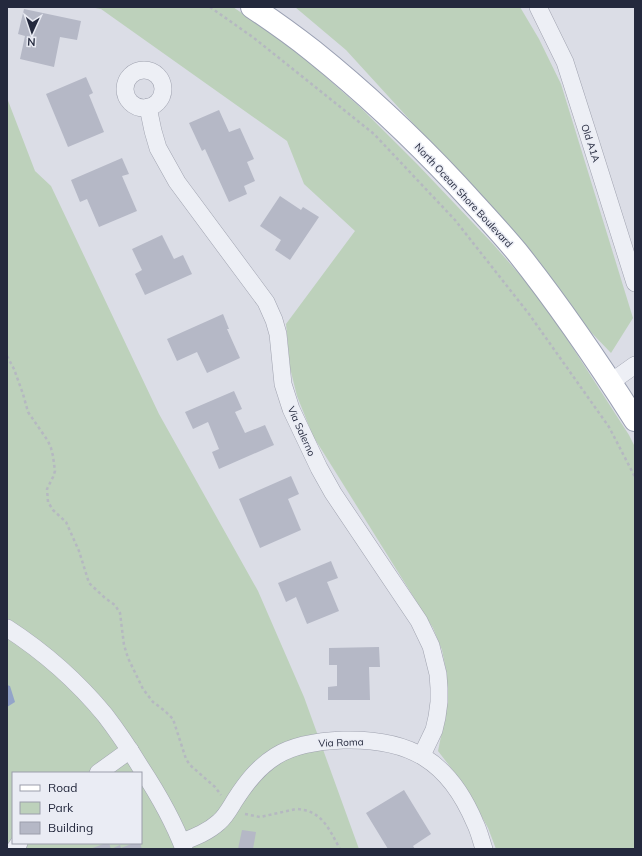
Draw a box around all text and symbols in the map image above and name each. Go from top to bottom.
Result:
north arrow [12,12,52,52]
text: N [27,35,36,49]
street label: Old A1A [578,122,603,165]
street label: North Ocean Shore Boulevard [412,141,515,250]
street label: Via Salerno [285,404,318,458]
street label: Via Roma [318,735,364,750]
legend [12,772,142,844]
text: Road [48,780,77,795]
text: Park [48,800,74,815]
text: Building [48,820,93,835]

